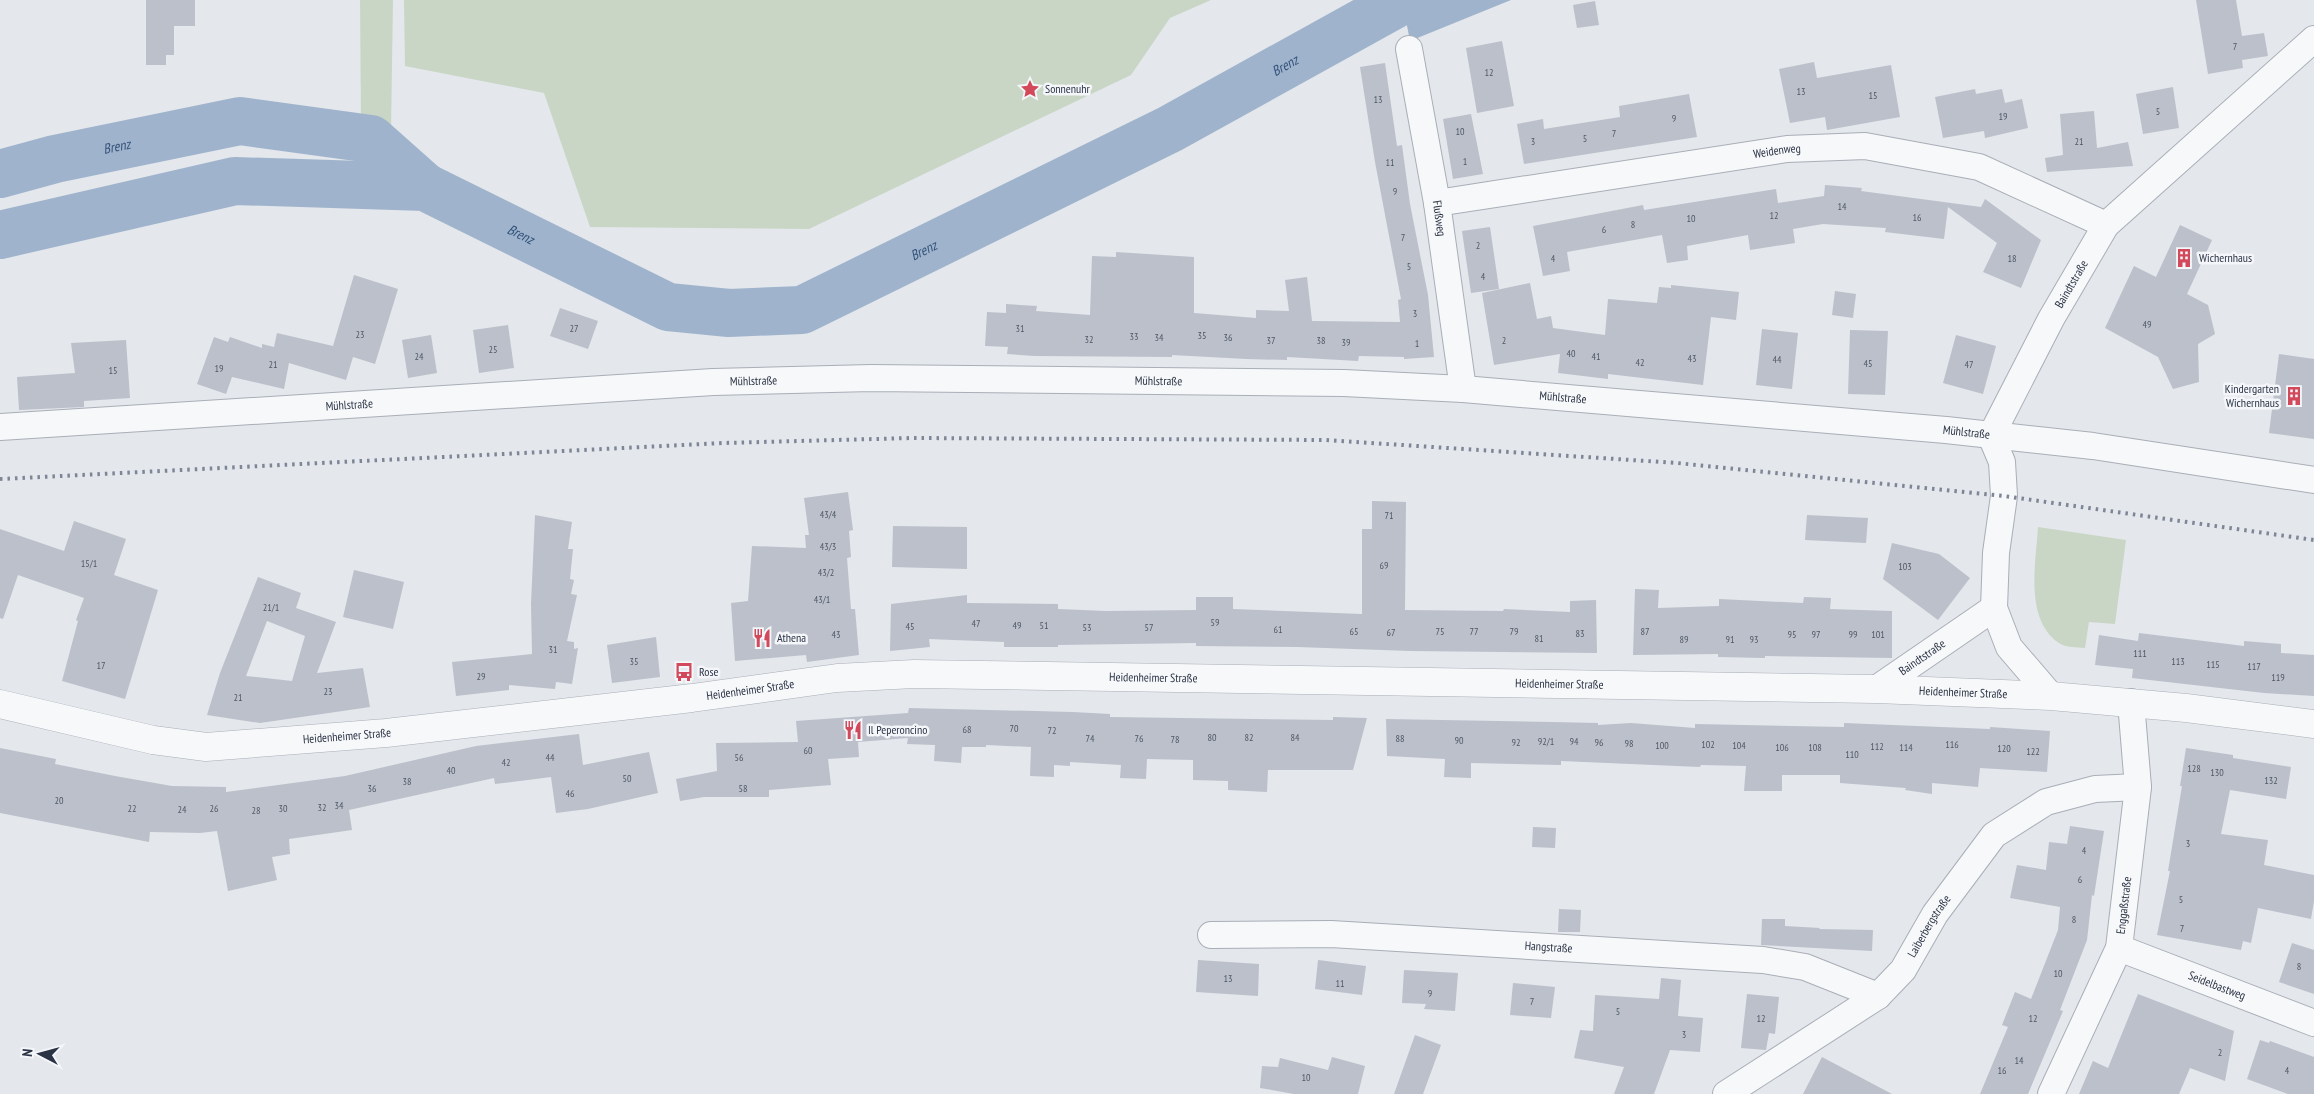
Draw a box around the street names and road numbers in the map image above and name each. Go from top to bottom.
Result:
street label: Weidenweg [1752,140,1801,161]
street label: Flußweg [1430,199,1450,237]
street label: Baindtstraße [2051,257,2091,311]
street label: Mühlstraße [730,372,777,389]
street label: Mühlstraße [1135,373,1182,388]
street label: Mühlstraße [1539,388,1587,406]
street label: Mühlstraße [325,395,373,413]
street label: Mühlstraße [1942,422,1991,442]
street label: Baindtstraße [1896,636,1948,678]
street label: Heidenheimer Straße [1109,669,1198,685]
street label: Heidenheimer Straße [1515,675,1604,692]
street label: Heidenheimer Straße [705,676,795,703]
street label: Heidenheimer Straße [1919,683,2008,701]
street label: Heidenheimer Straße [302,724,392,746]
street label: Enggaßstraße [2113,876,2134,935]
street label: Laiberbergstraße [1904,892,1954,960]
street label: Hangstraße [1524,938,1573,956]
street label: Seidelbastweg [2186,967,2248,1003]

